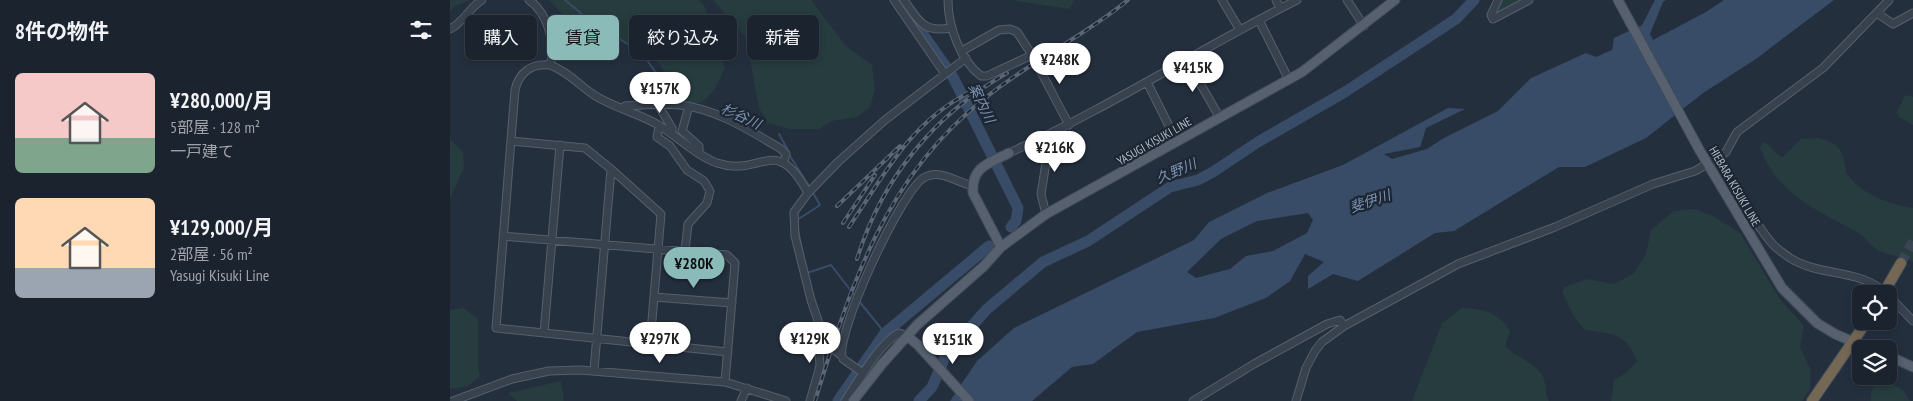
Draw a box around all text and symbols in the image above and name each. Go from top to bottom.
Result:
chip: 購入 [465,15,537,60]
chip: 賃貸 [547,15,619,60]
chip: 絞り込み [629,15,737,60]
chip: 新着 [747,15,819,60]
icon: filters [407,16,435,44]
text: 8件の物件 [15,18,109,45]
pin: ¥248K [1025,42,1095,85]
text: ¥248K [1041,49,1079,69]
pin: ¥415K [1158,51,1228,93]
text: ¥415K [1174,57,1212,77]
pin: ¥157K [625,72,695,114]
text: ¥157K [641,78,679,98]
water label: 案内川 [965,80,1000,128]
text: ¥280,000/月 [170,87,273,114]
icon: home [55,93,115,153]
water label: 杉谷川 [718,99,766,134]
street label: YASUGI KISUKI LINE [1114,114,1194,168]
text: 5部屋 · 128 m² [170,117,260,137]
pin: ¥216K [1020,130,1090,173]
text: ¥216K [1036,137,1074,157]
text: 一戸建て [170,141,234,161]
street label: HIEBARA KISUKI LINE [1706,143,1764,229]
water label: 久野川 [1153,154,1201,187]
water label: 斐伊川 [1347,185,1395,216]
text: ¥129,000/月 [170,214,273,241]
icon: home [55,218,115,278]
text: 2部屋 · 56 m² [170,244,253,264]
pin: ¥280K [659,246,729,289]
text: ¥280K [675,253,713,273]
text: Yasugi Kisuki Line [170,265,269,285]
map controls [1852,285,1897,385]
button: locate [1852,285,1897,330]
pin: ¥297K [625,322,695,364]
pin: ¥129K [775,322,845,364]
pin: ¥151K [918,322,988,365]
text: ¥297K [641,328,679,348]
text: ¥129K [791,328,829,348]
text: ¥151K [934,329,972,349]
button: layers [1852,340,1897,385]

